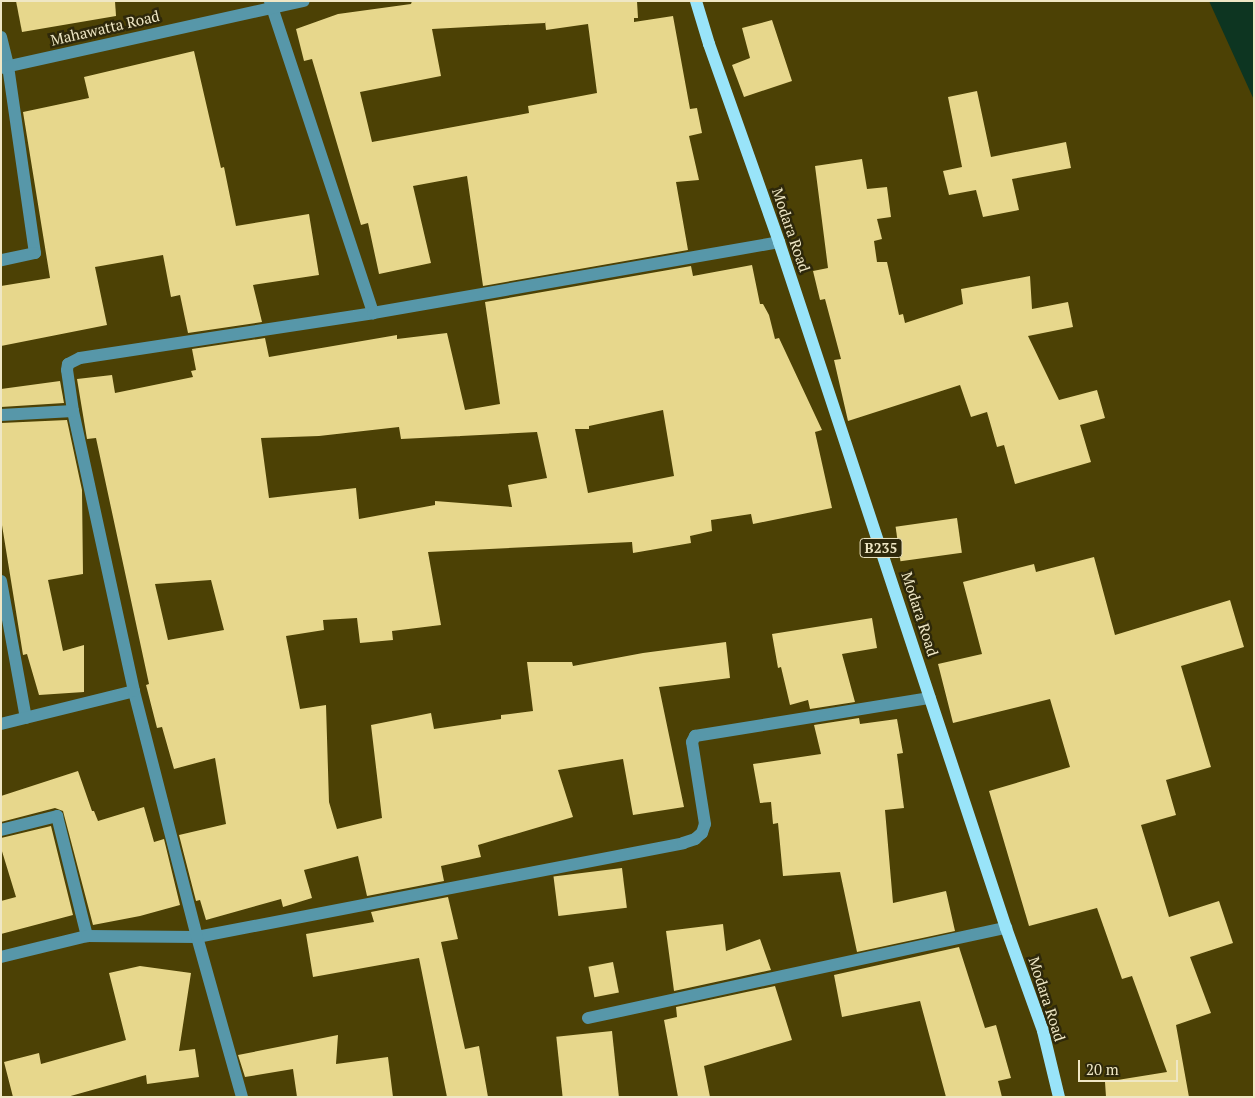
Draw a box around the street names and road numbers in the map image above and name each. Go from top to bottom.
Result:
street label: Mahawatta Road [49,7,161,49]
street label: Modara Road [768,186,814,274]
road number: B235 [858,536,904,560]
street label: Modara Road [898,570,942,658]
street label: Modara Road [1025,955,1069,1043]

